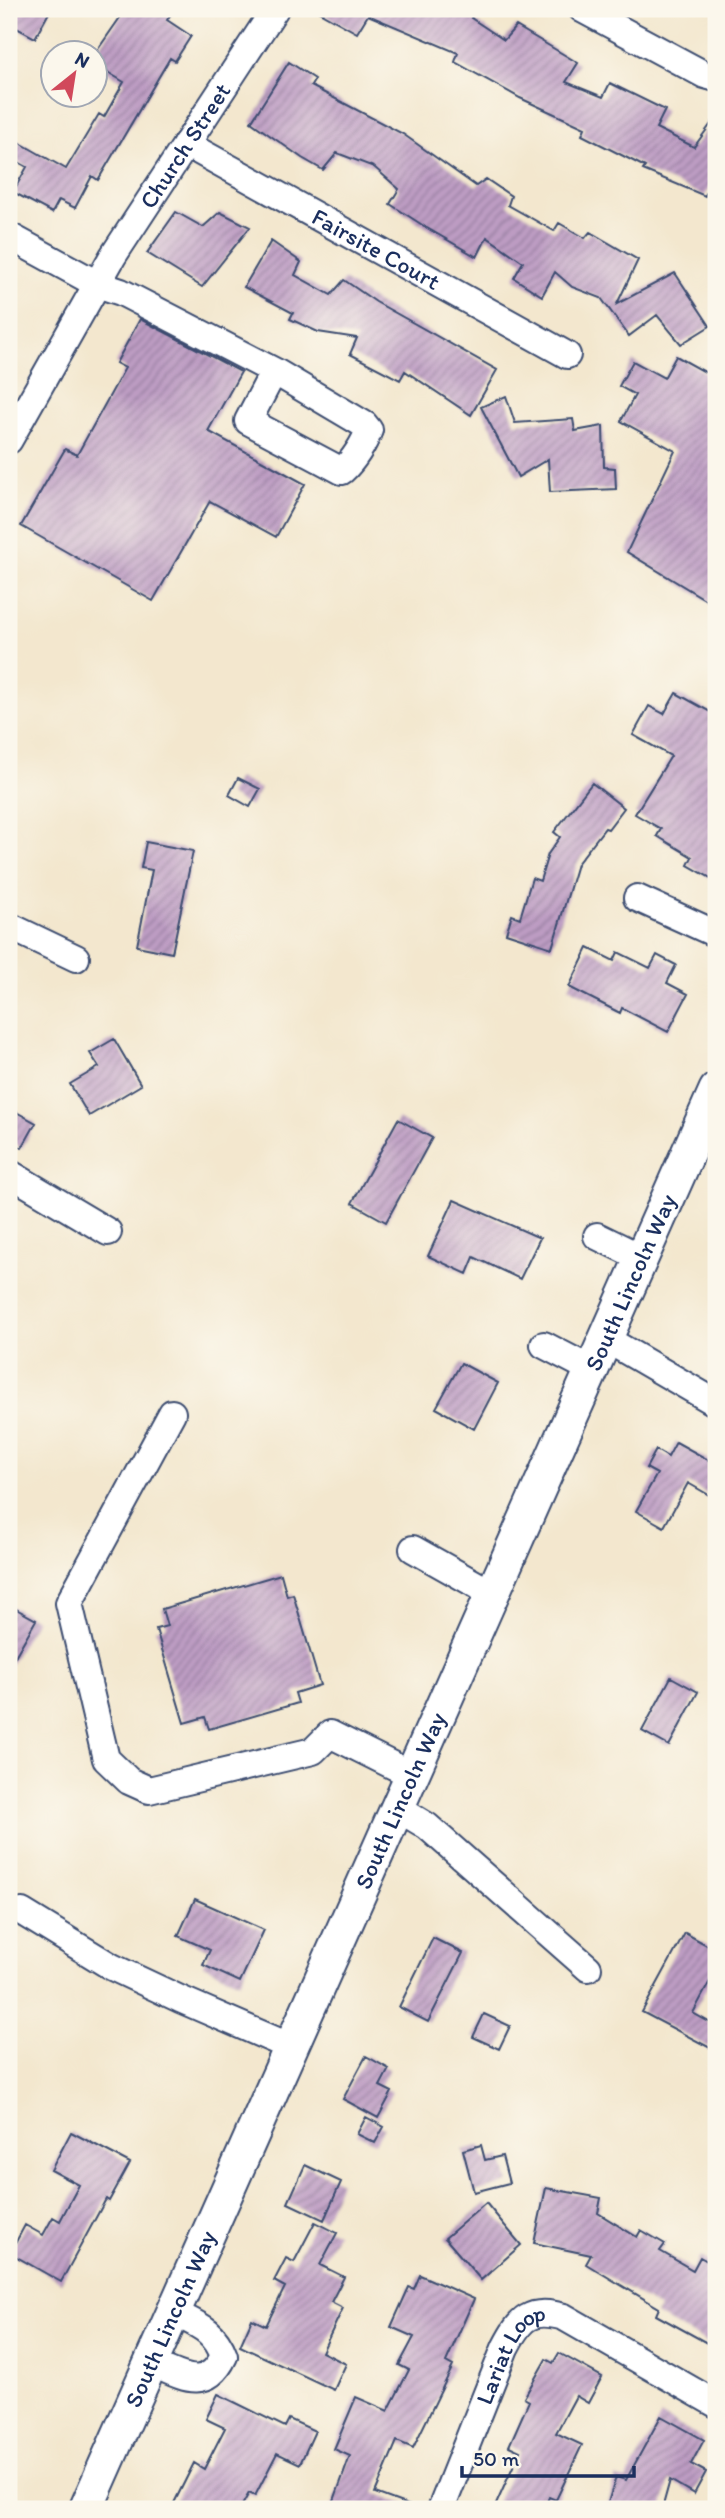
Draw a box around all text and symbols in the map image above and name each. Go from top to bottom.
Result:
north arrow [38,38,108,108]
text: N [71,47,94,73]
street label: Church Street [133,77,236,214]
street label: Fairsite Court [307,202,445,296]
street label: South Lincoln Way [578,1189,682,1375]
street label: South Lincoln Way [348,1708,452,1893]
street label: South Lincoln Way [118,2226,222,2412]
street label: Lariat Loop [469,2298,547,2408]
scale bar [462,2434,634,2478]
text: 50 m [473,2446,520,2471]

